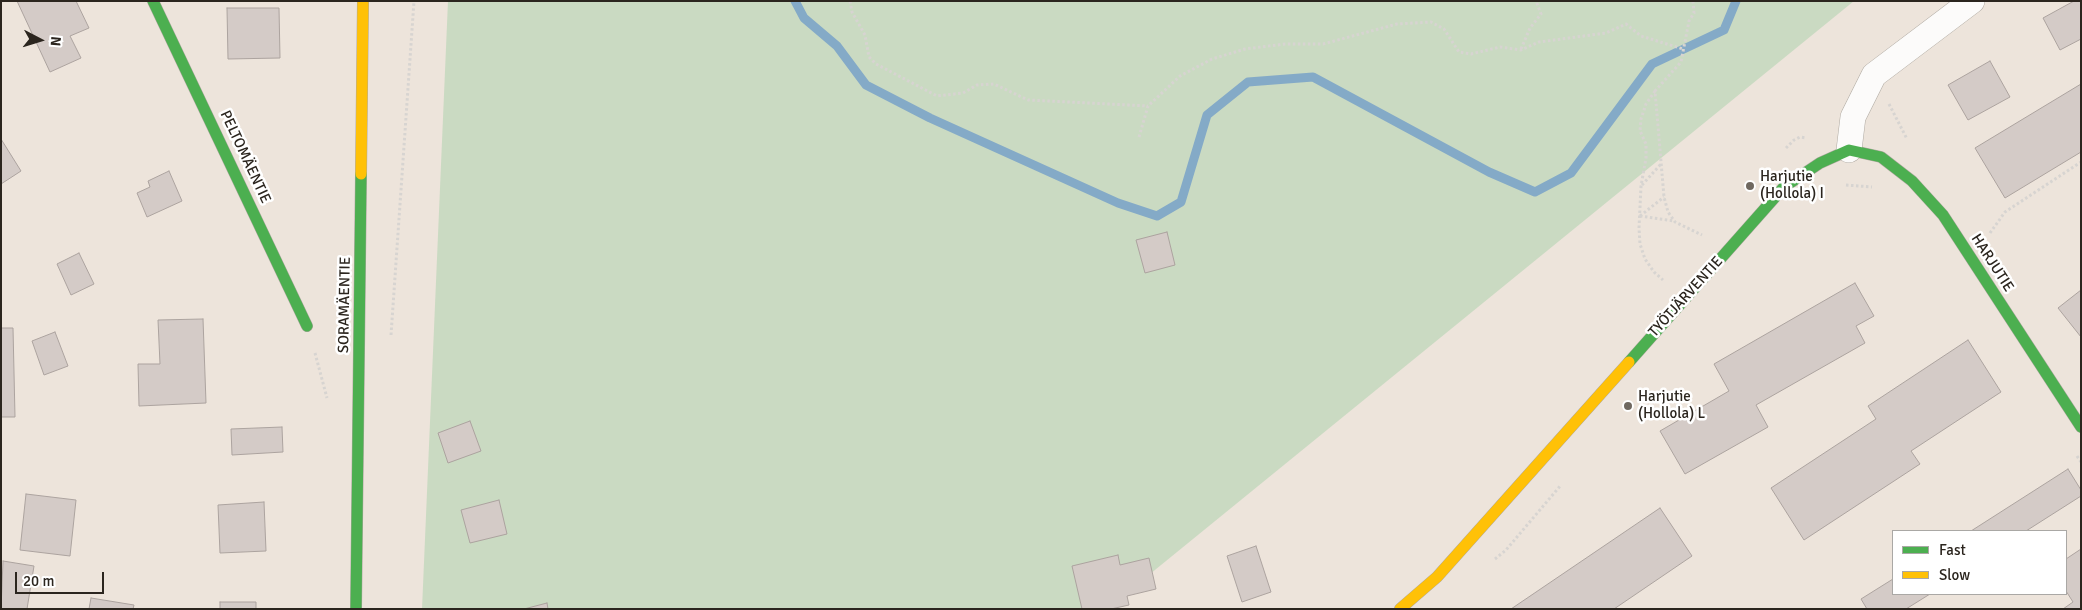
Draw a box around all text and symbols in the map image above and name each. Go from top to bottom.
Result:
north arrow [15,15,65,65]
text: N [47,36,64,47]
street label: PELTOMÄENTIE [216,108,274,206]
place label: Harjutie (Hollola) I [1760,168,1824,203]
marker: Harjutie (Hollola) I [1744,180,1756,192]
street label: HARJUTIE [1967,231,2017,295]
street label: TYÖTJÄRVENTIE [1645,253,1727,341]
street label: SORAMÄENTIE [335,257,355,353]
place label: Harjutie (Hollola) L [1638,388,1705,423]
marker: Harjutie (Hollola) L [1622,400,1634,412]
legend [1892,530,2067,595]
text: Fast [1939,541,1966,559]
scale bar [18,562,106,594]
text: Slow [1939,566,1970,584]
text: 20 m [23,572,54,590]

